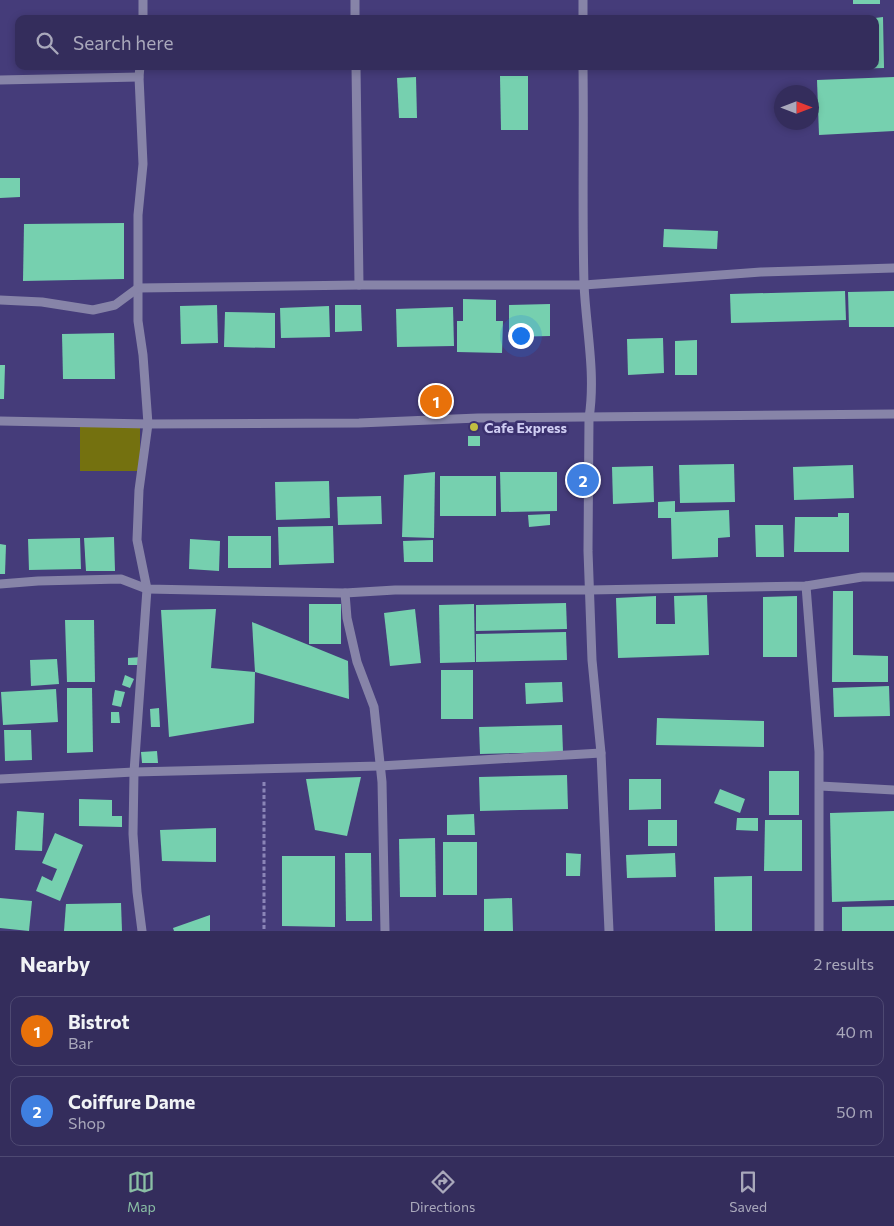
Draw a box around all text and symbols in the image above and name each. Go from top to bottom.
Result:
search box [15,15,879,70]
icon: search [33,29,61,57]
text: Search here [73,31,173,54]
north arrow [774,85,819,130]
your location [508,323,534,349]
pin: 1 [420,382,452,420]
place label: Cafe Express [484,419,567,436]
marker: Cafe Express [468,421,480,433]
pin: 2 [567,461,599,499]
text: Nearby [20,951,90,976]
text: 2 results [813,954,874,973]
text: Bistrot [68,1010,130,1033]
text: 1 [33,1022,41,1041]
text: 40 m [836,1022,873,1041]
text: Bar [68,1033,93,1052]
text: Coiffure Dame [68,1090,195,1113]
text: 2 [32,1102,42,1121]
text: 50 m [836,1102,873,1121]
text: Shop [68,1113,106,1132]
tab: Map [127,1168,156,1215]
tab: Directions [410,1168,475,1215]
tab: Saved [729,1168,767,1215]

